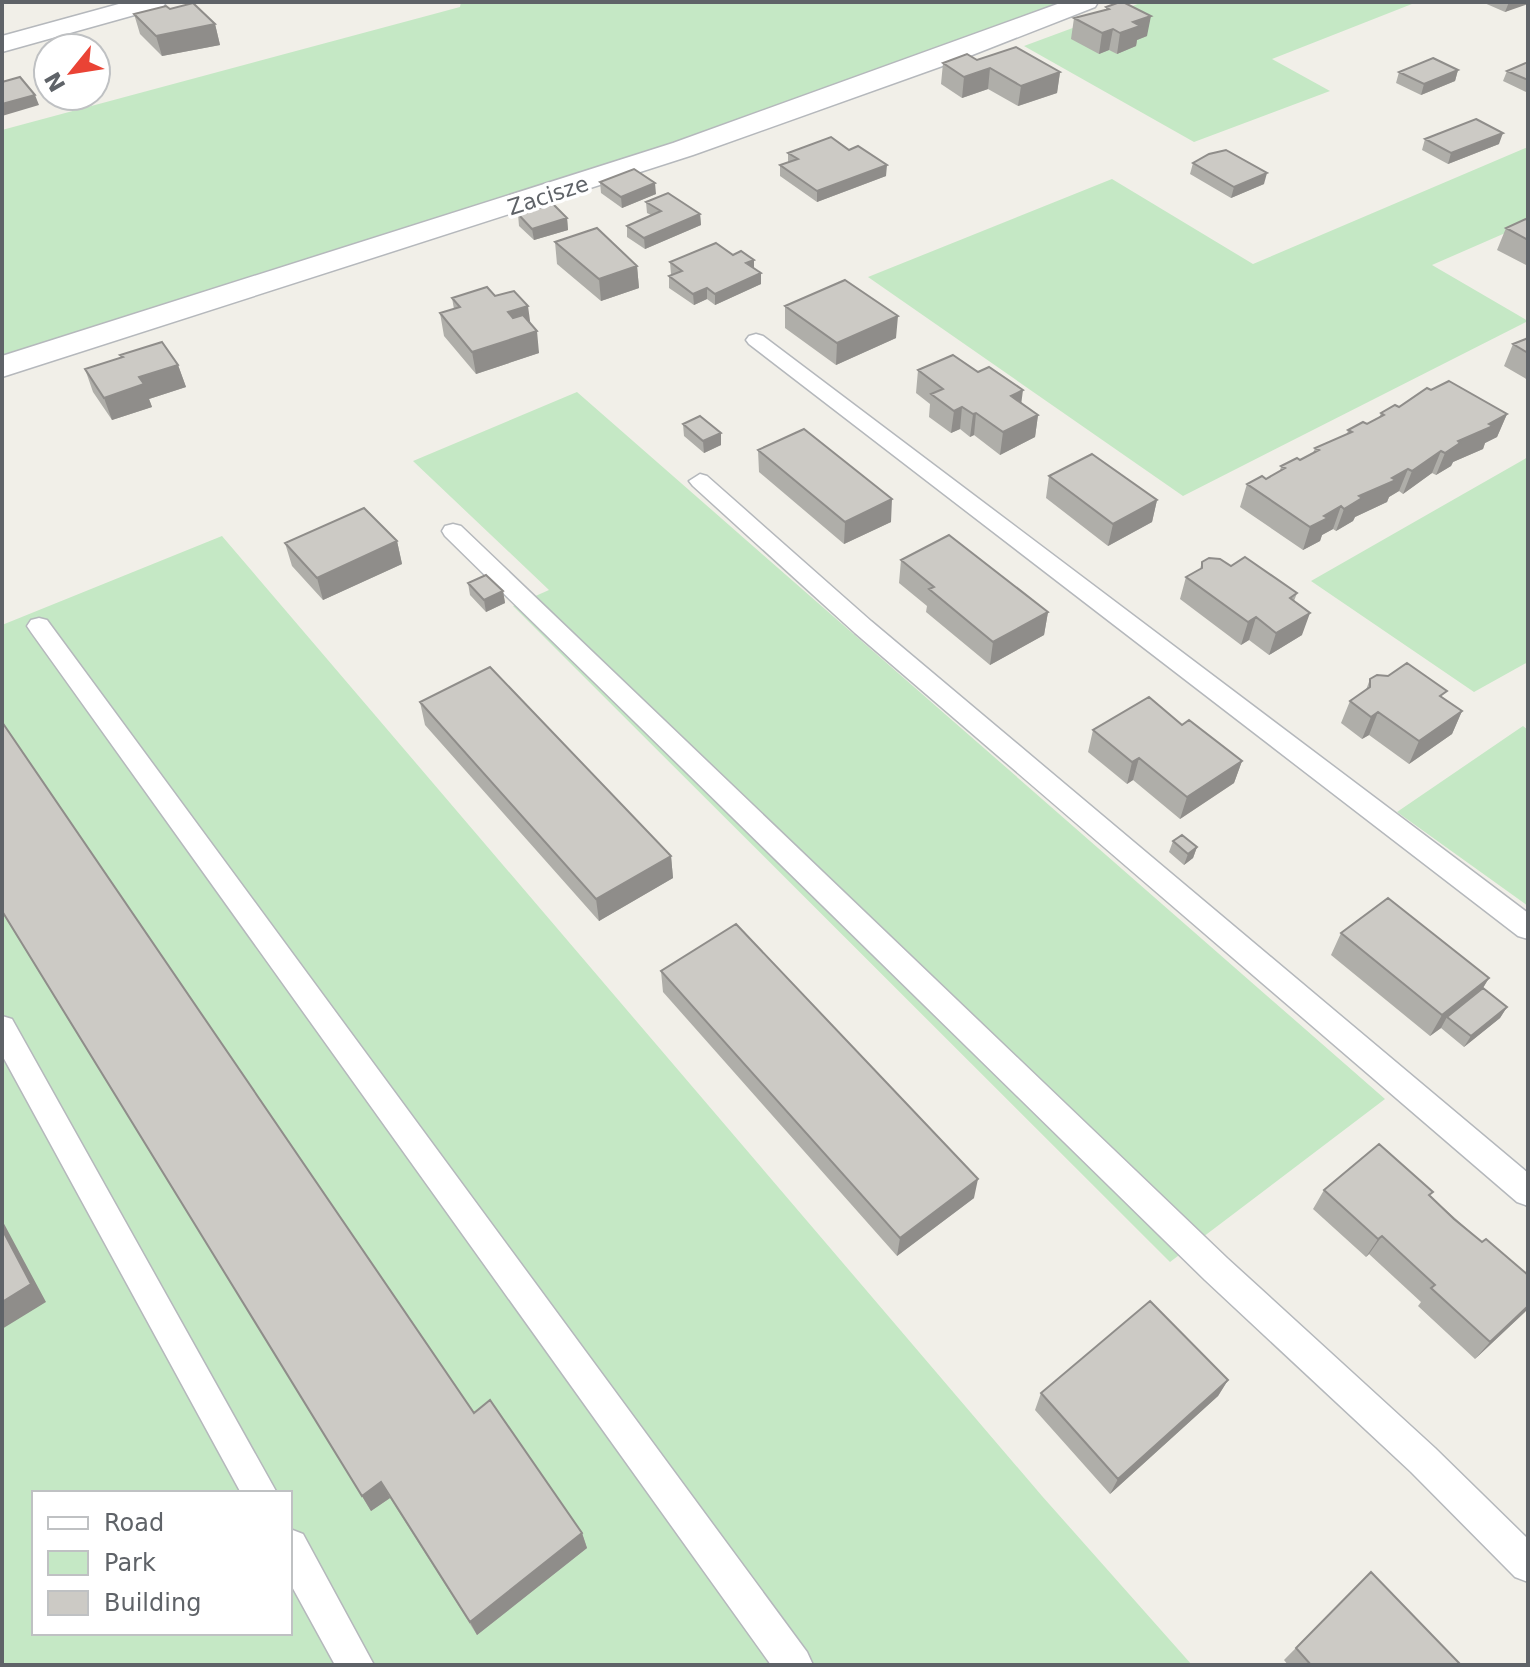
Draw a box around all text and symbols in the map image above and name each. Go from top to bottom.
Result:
north arrow [32,32,112,112]
text: N [40,68,71,96]
street label: Zacisze [505,171,592,220]
legend [32,1491,292,1635]
text: Road [104,1509,164,1537]
text: Park [104,1549,156,1577]
text: Building [104,1589,201,1617]

